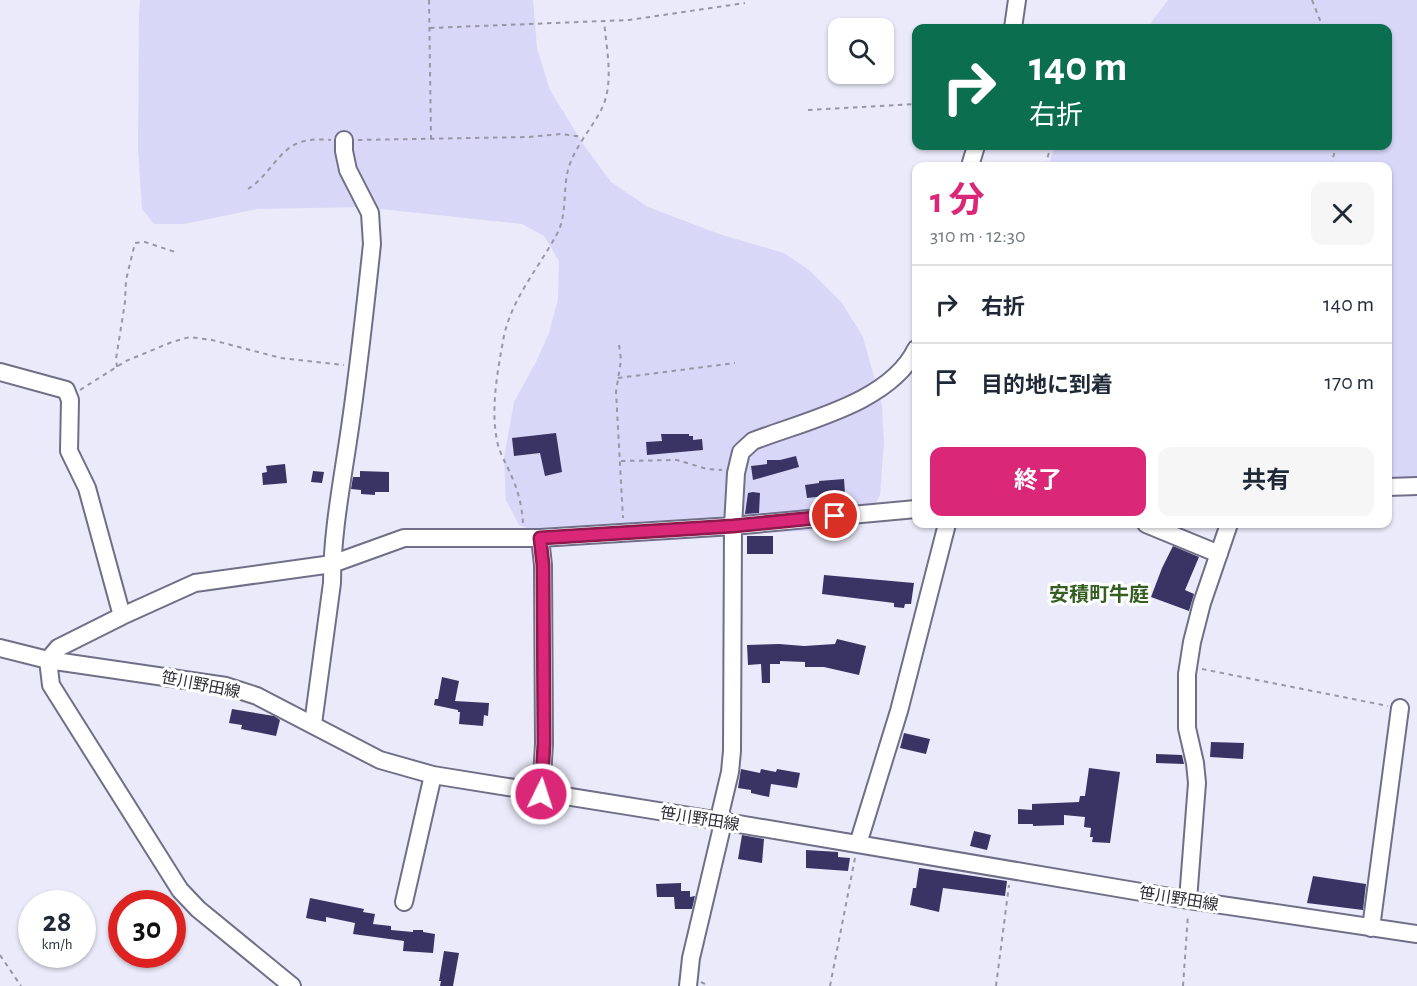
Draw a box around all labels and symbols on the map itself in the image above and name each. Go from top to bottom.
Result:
pin [809,490,860,541]
district label: 安積町牛庭 [1049,584,1149,605]
street label: 笹川野田線 [160,669,242,700]
position arrow [509,762,573,826]
street label: 笹川野田線 [659,804,741,833]
street label: 笹川野田線 [1138,884,1220,913]
speed limit sign: 30 [108,890,186,968]

